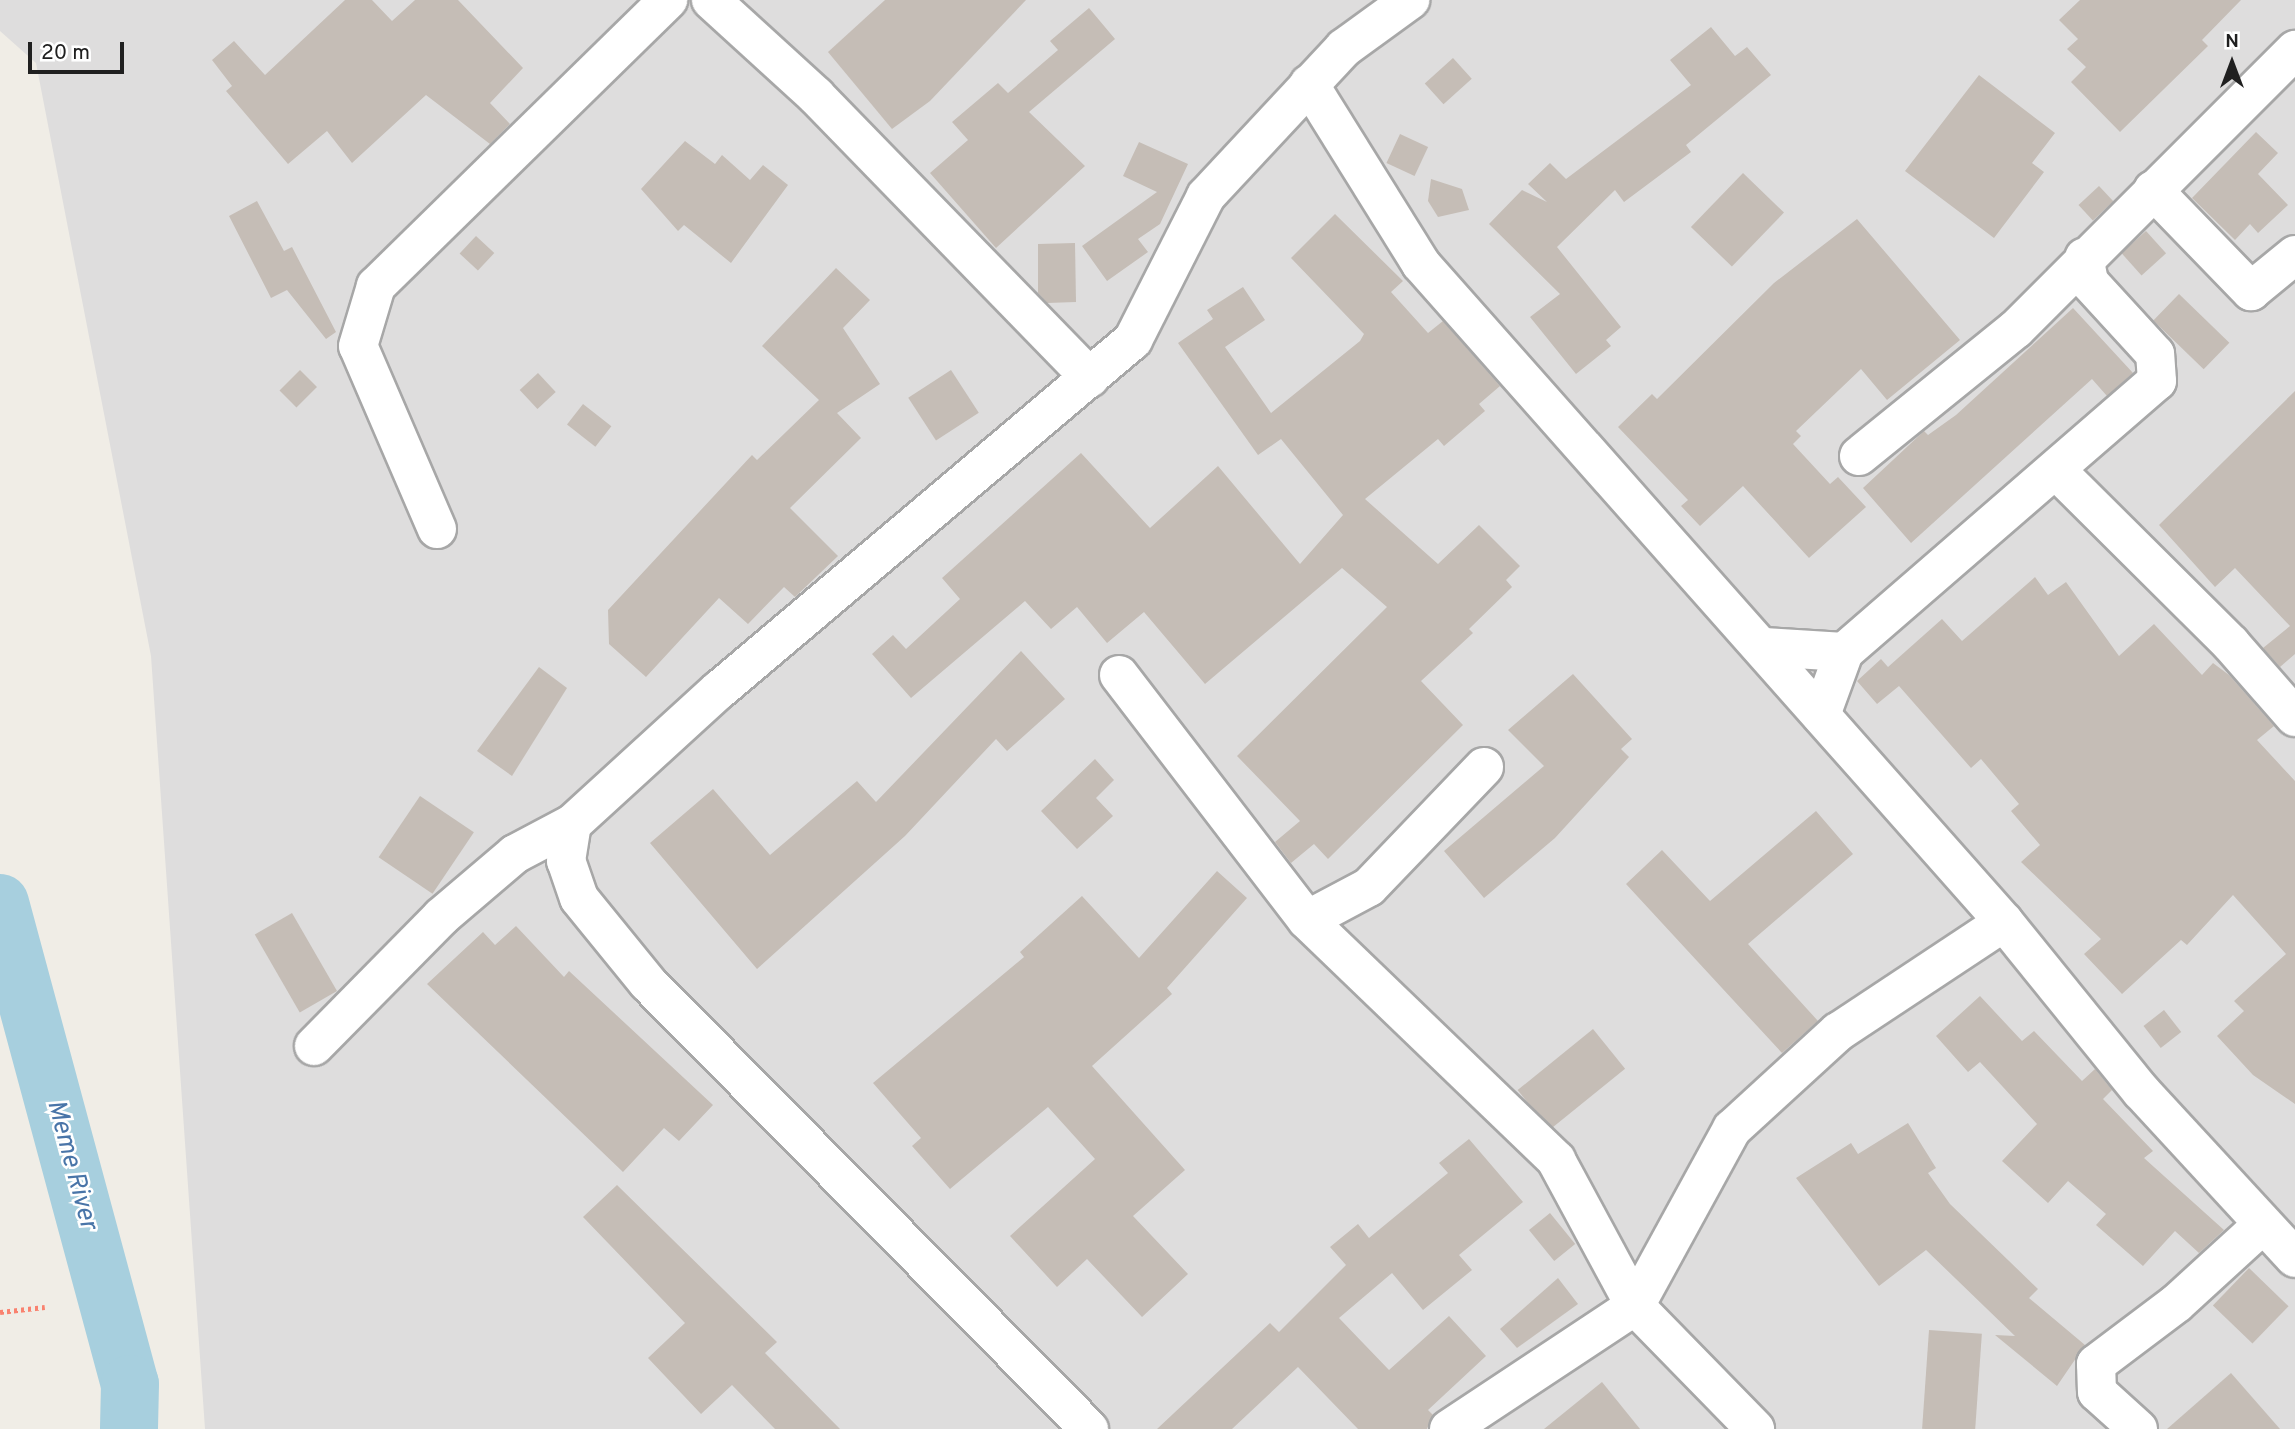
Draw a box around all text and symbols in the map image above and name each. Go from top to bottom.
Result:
scale bar [32,28,128,72]
north arrow [2197,28,2267,98]
text: N [2225,30,2239,54]
text: 20 m [41,40,90,67]
water label: Meme River [39,1097,103,1233]

